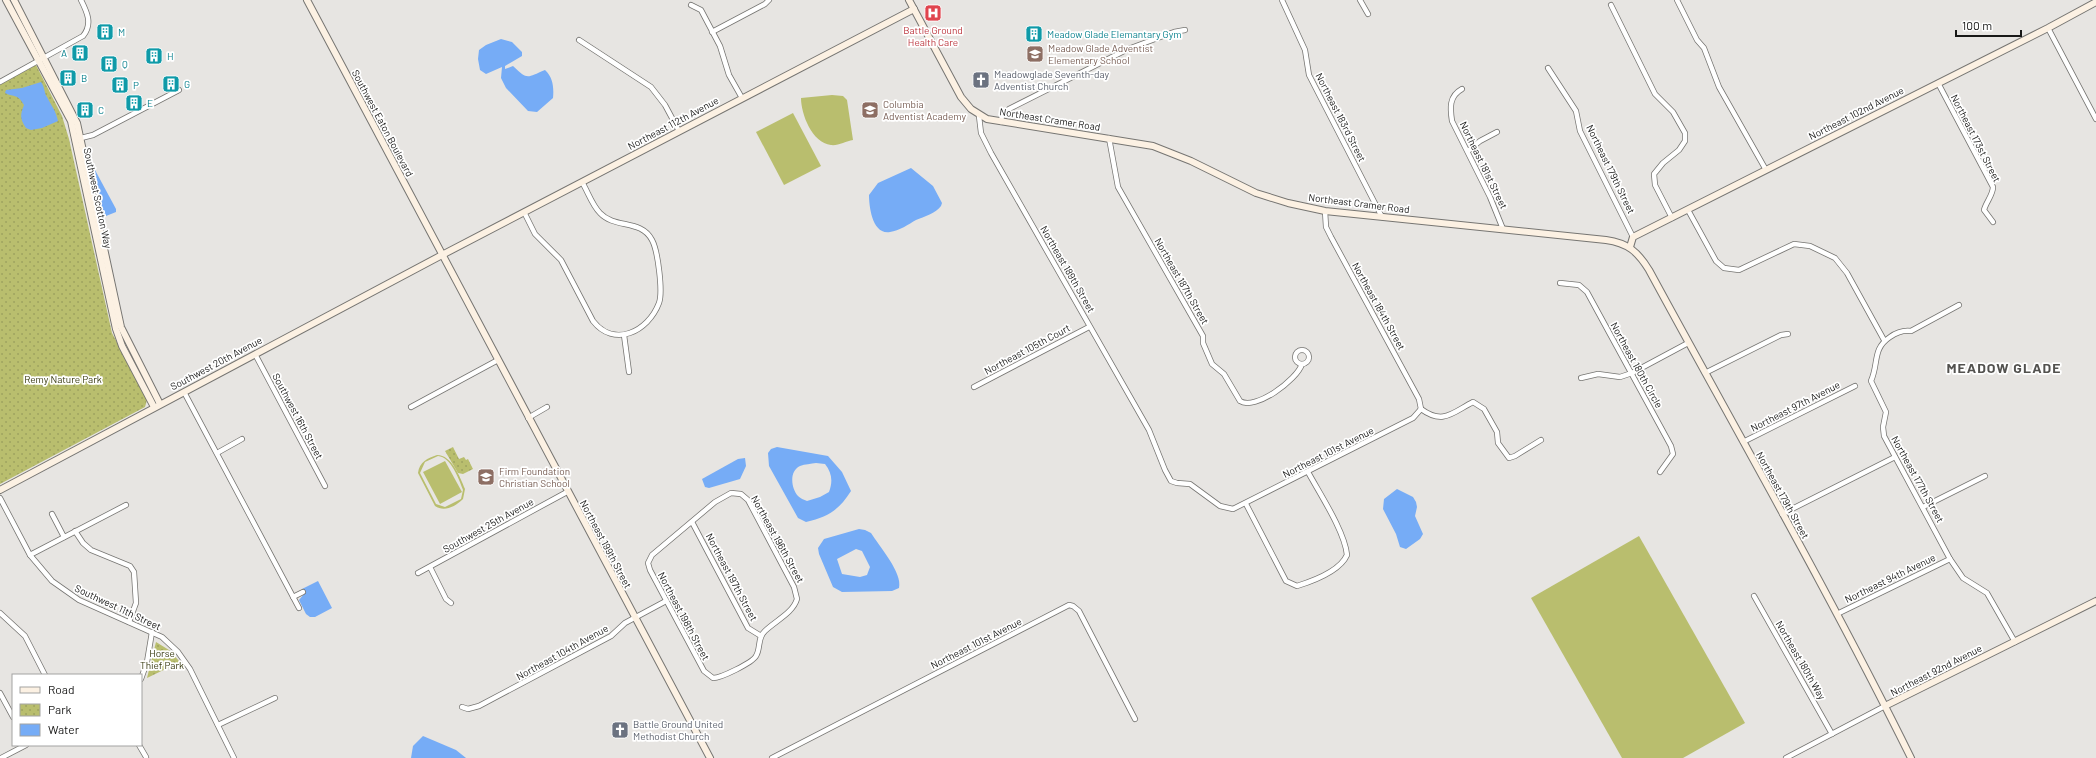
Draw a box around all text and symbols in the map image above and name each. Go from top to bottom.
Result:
hospital icon: Battle Ground Health Care [923,3,943,23]
scale bar [1956,12,2021,38]
text: 100 m [1962,18,1992,32]
building icon: M [95,22,115,42]
place label: Battle Ground Health Care [903,24,963,48]
building icon: Meadow Glade Elemantary Gym [1024,24,1044,44]
place label: M [118,26,125,38]
place label: Meadow Glade Elemantary Gym [1047,28,1182,40]
place label: Meadow Glade Adventist Elementary School [1048,42,1153,66]
building icon: A [70,43,90,63]
school or university icon: Meadow Glade Adventist Elementary School [1025,44,1045,64]
building icon: H [144,46,164,66]
place label: A [61,47,67,59]
place label: H [167,50,174,62]
building icon: Q [99,54,119,74]
place label: Q [122,58,128,70]
building icon: B [58,68,78,88]
street label: Southwest Eaton Boulevard [350,68,416,178]
place label: Meadowglade Seventh-day Adventist Church [994,68,1110,92]
church icon: Meadowglade Seventh-day Adventist Church [971,70,991,90]
street label: Northeast 183rd Street [1313,71,1369,164]
place label: B [81,72,87,84]
building icon: G [161,74,181,94]
building icon: P [110,75,130,95]
place label: G [184,78,190,90]
place label: P [133,79,139,91]
street label: Northeast 102nd Avenue [1807,84,1905,142]
street label: Northeast 173st Street [1949,92,2004,184]
building icon: E [124,93,144,113]
street label: Northeast 112th Avenue [626,94,720,152]
place label: E [147,97,153,109]
place label: Columbia Adventist Academy [883,98,967,122]
building icon: C [75,100,95,120]
school or university icon: Columbia Adventist Academy [860,100,880,120]
place label: C [98,104,104,116]
street label: Northeast Cramer Road [999,105,1101,133]
street label: Northeast 181st Street [1458,119,1510,211]
street label: Northeast 179th Street [1584,123,1638,216]
street label: Southwest Scotton Way [81,147,115,250]
street label: Northeast Cramer Road [1308,191,1410,215]
street label: Northeast 189th Street [1038,224,1098,315]
street label: Northeast 187th Street [1152,236,1212,327]
street label: Northeast 184th Street [1350,260,1408,352]
street label: Northeast 180th Circle [1608,320,1666,410]
street label: Northeast 105th Court [982,321,1072,377]
street label: Southwest 20th Avenue [168,334,264,392]
district label: MEADOW GLADE [1947,359,2061,376]
street label: Southwest 16th Street [270,371,326,461]
park label: Remy Nature Park [24,373,102,385]
street label: Northeast 97th Avenue [1748,378,1842,434]
street label: Northeast 101st Avenue [1281,424,1375,480]
street label: Northeast 177th Street [1889,434,1947,525]
street label: Northeast 179th Street [1754,449,1812,541]
place label: Firm Foundation Christian School [499,465,570,489]
school or university icon: Firm Foundation Christian School [476,467,496,487]
street label: Northeast 196th Street [749,493,807,585]
street label: Southwest 25th Avenue [441,495,535,555]
street label: Northeast 199th Street [578,498,634,590]
street label: Northeast 197th Street [704,531,760,623]
street label: Northeast 94th Avenue [1843,551,1937,605]
street label: Northeast 198th Street [656,570,712,662]
street label: Southwest 11th Street [73,582,163,632]
street label: Northeast 101st Avenue [929,615,1023,671]
street label: Northeast 180th Way [1774,618,1829,702]
street label: Northeast 104th Avenue [514,622,610,682]
street label: Northeast 92nd Avenue [1888,642,1984,698]
park label: Horse Thief Park [140,647,184,671]
legend [12,674,142,746]
text: Road [48,682,75,696]
text: Park [48,702,72,716]
place label: Battle Ground United Methodist Church [633,718,723,742]
church icon: Battle Ground United Methodist Church [610,720,630,740]
text: Water [48,722,80,736]

